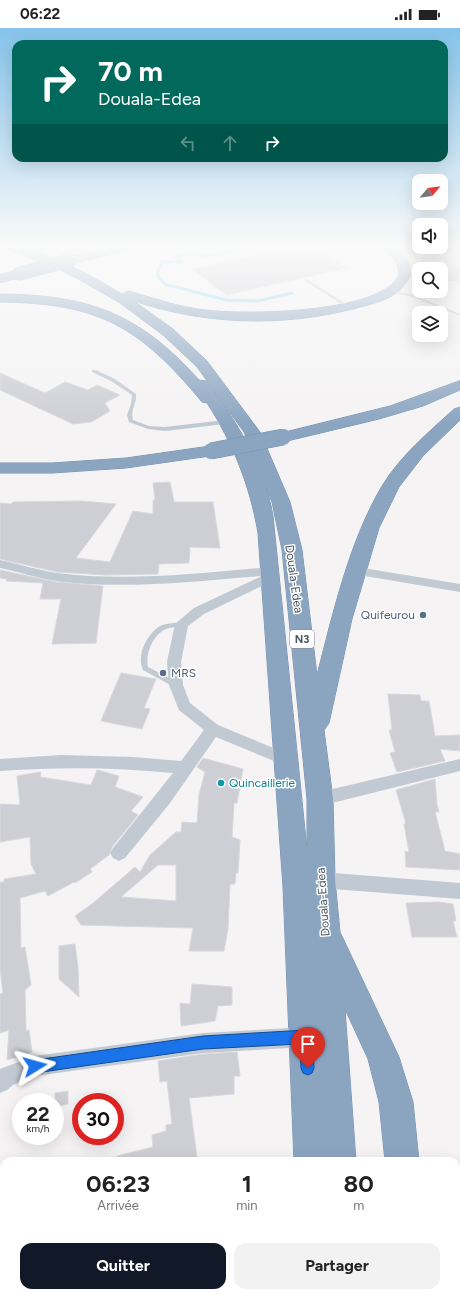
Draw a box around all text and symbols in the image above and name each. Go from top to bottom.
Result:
text: 06:22 [20,5,60,23]
text: 70 m [98,54,163,88]
icon: right [32,56,84,108]
text: Douala-Edea [98,88,201,110]
icon: left [177,132,199,154]
icon: ahead [219,132,241,154]
icon: right [261,132,283,154]
north arrow [412,174,448,210]
map controls [412,174,448,342]
button: sound [412,218,448,254]
button: search [412,262,448,298]
button: layers [412,306,448,342]
street label: Douala-Edea [282,544,306,614]
place label: Quifeurou [361,608,415,622]
marker: Quifeurou [418,610,428,620]
road number: N3 [290,630,314,648]
place label: MRS [171,666,196,680]
marker: MRS [158,668,168,678]
place label: Quincaillerie [229,776,296,790]
marker: Quincaillerie [216,778,226,788]
street label: Douala-Edea [314,867,332,937]
pin [291,1027,325,1068]
icon: arrive [297,1033,319,1055]
position arrow [14,1045,56,1087]
speed limit sign: 30 [72,1093,124,1145]
text: 22 [26,1102,50,1126]
text: km/h [27,1122,49,1135]
text: 06:23 [86,1169,150,1198]
text: 1 [242,1169,252,1198]
text: 80 [344,1169,374,1198]
text: Arrivée [97,1198,139,1213]
text: min [236,1198,258,1213]
text: m [353,1198,364,1213]
button: Quitter [20,1243,226,1289]
button: Partager [234,1243,440,1289]

